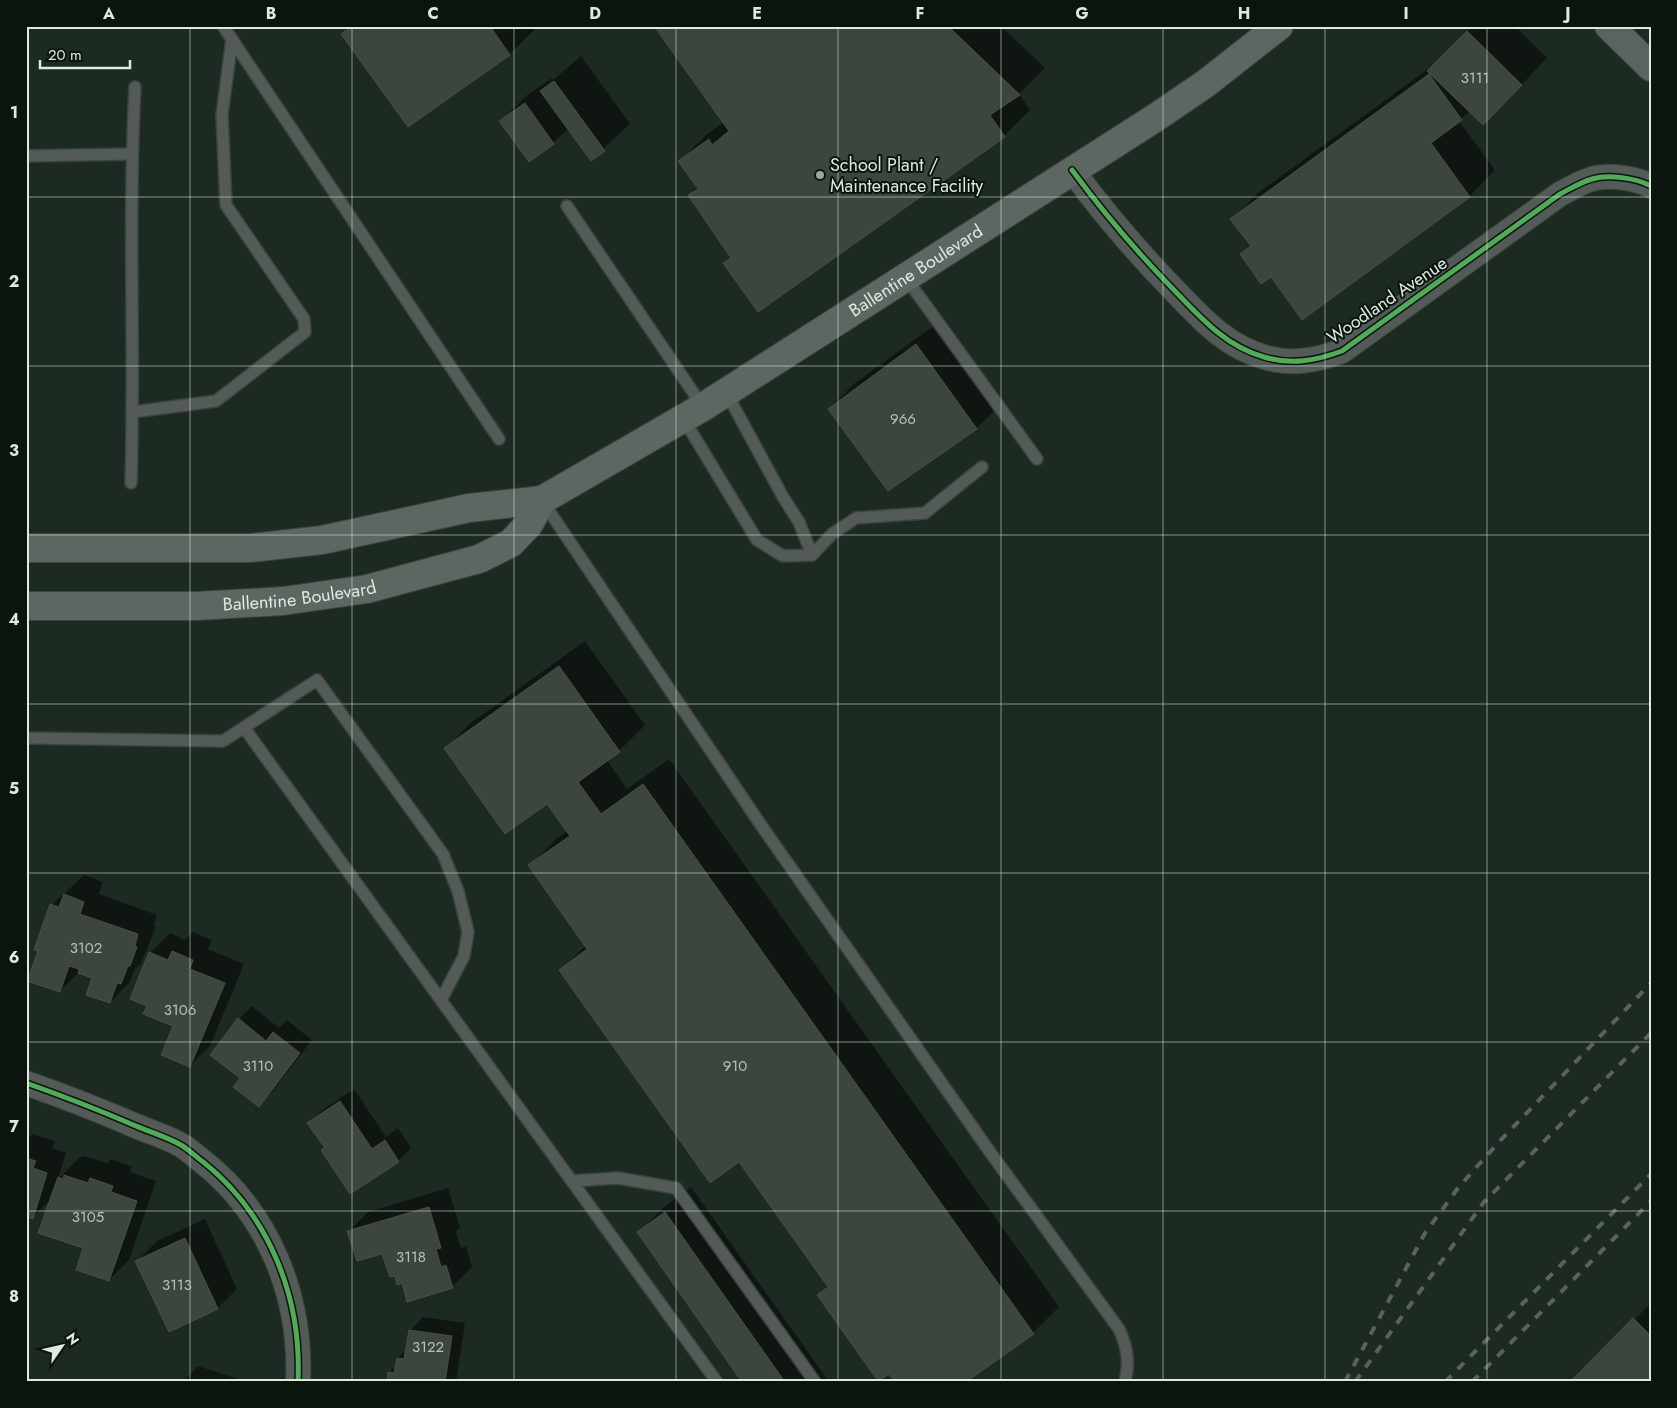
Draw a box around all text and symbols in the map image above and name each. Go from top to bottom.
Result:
text: A [102,2,115,25]
text: B [266,2,276,25]
text: C [427,2,439,25]
text: D [589,2,601,25]
text: E [752,2,762,25]
text: F [916,2,924,25]
text: G [1075,2,1089,25]
text: H [1238,2,1250,25]
text: I [1403,2,1409,25]
text: J [1562,2,1571,25]
scale bar [40,38,130,70]
text: 20 m [48,44,82,66]
house number: 3111 [1461,67,1489,89]
text: 1 [10,101,18,124]
place label: School Plant / Maintenance Facility [830,152,983,199]
marker: School Plant / Maintenance Facility [814,169,826,181]
street label: Ballentine Boulevard [844,218,988,323]
street label: Woodland Avenue [1322,250,1452,350]
text: 2 [9,270,19,293]
house number: 966 [890,408,916,430]
text: 3 [9,439,19,462]
street label: Ballentine Boulevard [222,574,379,617]
text: 4 [8,608,20,631]
text: 5 [9,777,19,800]
house number: 3102 [70,937,102,959]
text: 6 [9,946,19,969]
house number: 3106 [164,999,196,1021]
house number: 3110 [243,1055,273,1077]
house number: 910 [723,1055,747,1077]
text: 7 [9,1115,19,1138]
house number: 3105 [72,1206,104,1228]
house number: 3118 [396,1246,426,1268]
house number: 3113 [162,1274,192,1296]
text: 8 [9,1285,19,1308]
north arrow [38,1320,88,1370]
text: N [61,1329,84,1349]
house number: 3122 [412,1336,444,1358]

